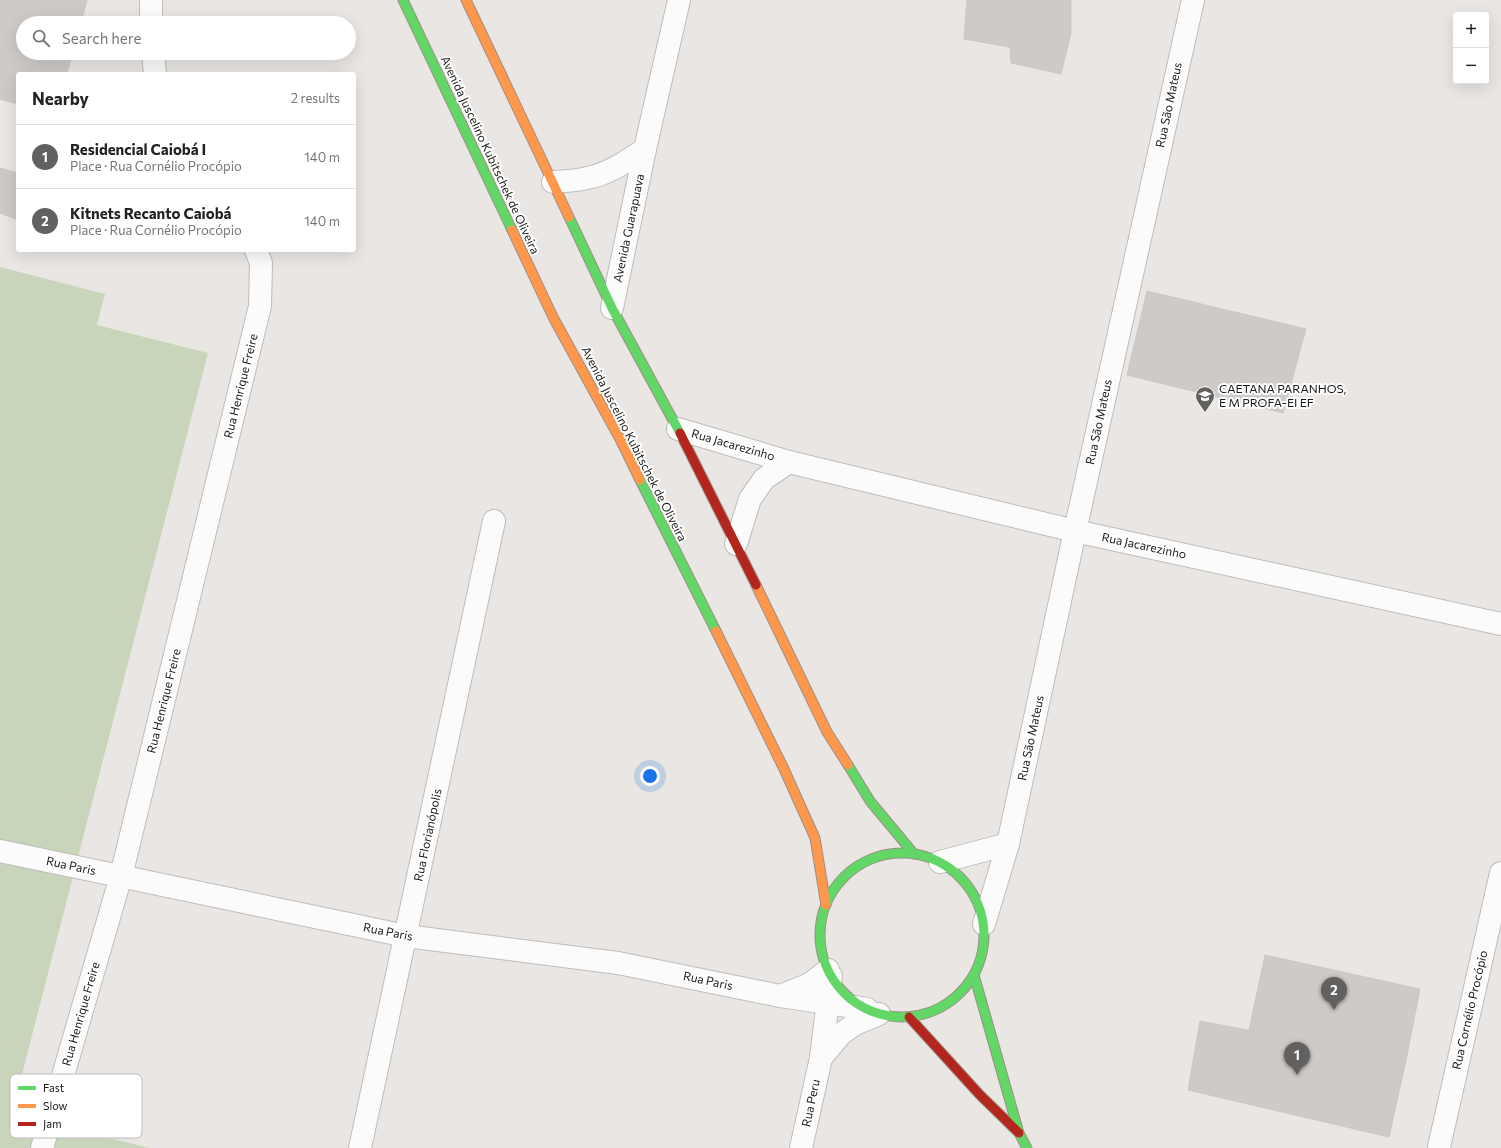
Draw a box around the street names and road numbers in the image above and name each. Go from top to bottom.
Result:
street label: Avenida Juscelino Kubitschek de Oliveira [438,53,543,256]
street label: Rua São Mateus [1152,61,1184,149]
street label: Avenida Guarapuava [610,172,646,283]
street label: Rua Henrique Freire [220,332,260,440]
street label: Avenida Juscelino Kubitschek de Oliveira [579,344,690,544]
street label: Rua São Mateus [1082,378,1114,466]
street label: Rua Jacarezinho [690,425,777,464]
street label: Rua Jacarezinho [1100,529,1188,562]
street label: Rua Henrique Freire [143,647,183,755]
street label: Rua São Mateus [1014,694,1046,782]
street label: Rua Florianópolis [410,787,444,882]
street label: Rua Paris [45,853,97,877]
street label: Rua Paris [362,919,414,943]
street label: Rua Cornélio Procópio [1448,949,1490,1071]
street label: Rua Henrique Freire [59,960,102,1067]
street label: Rua Paris [682,968,734,992]
street label: Rua Peru [798,1078,822,1128]

